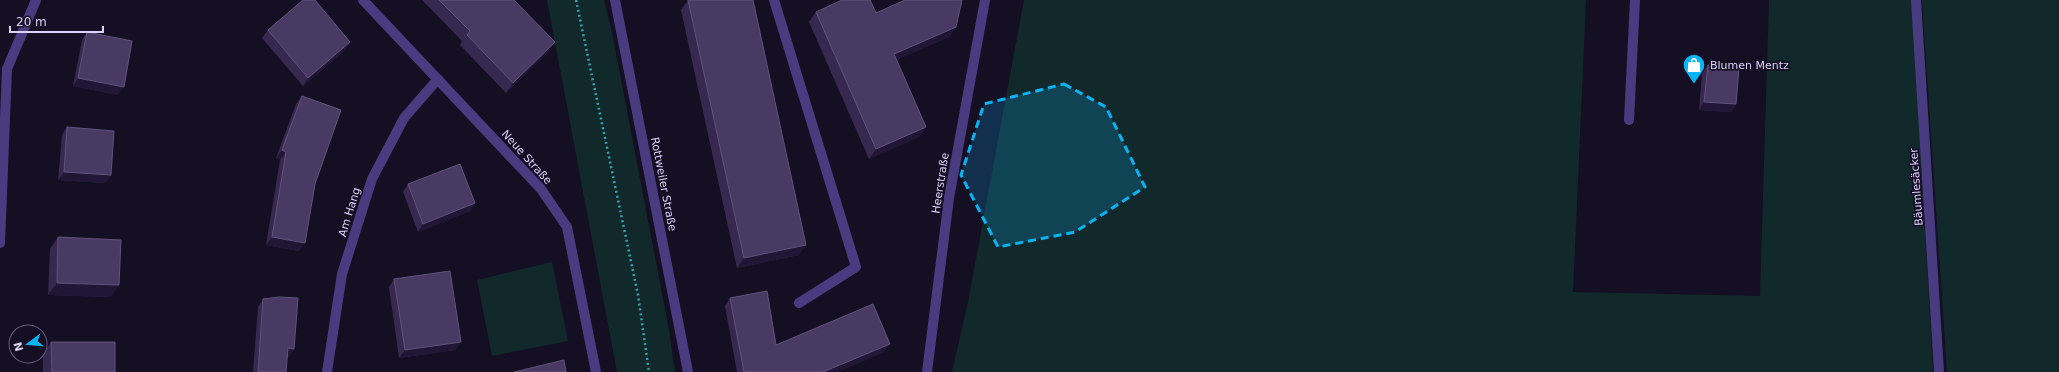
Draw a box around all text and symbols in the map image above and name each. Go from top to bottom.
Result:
scale bar [10,8,103,34]
text: 20 m [16,15,47,29]
shop icon: Blumen Mentz [1681,52,1707,85]
place label: Blumen Mentz [1710,59,1789,72]
street label: Neue Straße [499,128,555,187]
street label: Rottweiler Straße [648,136,679,232]
street label: Bäumlesäcker [1907,147,1926,226]
street label: Heerstraße [929,152,952,214]
street label: Am Hang [336,186,363,238]
north arrow [8,324,48,364]
text: N [11,340,26,353]

